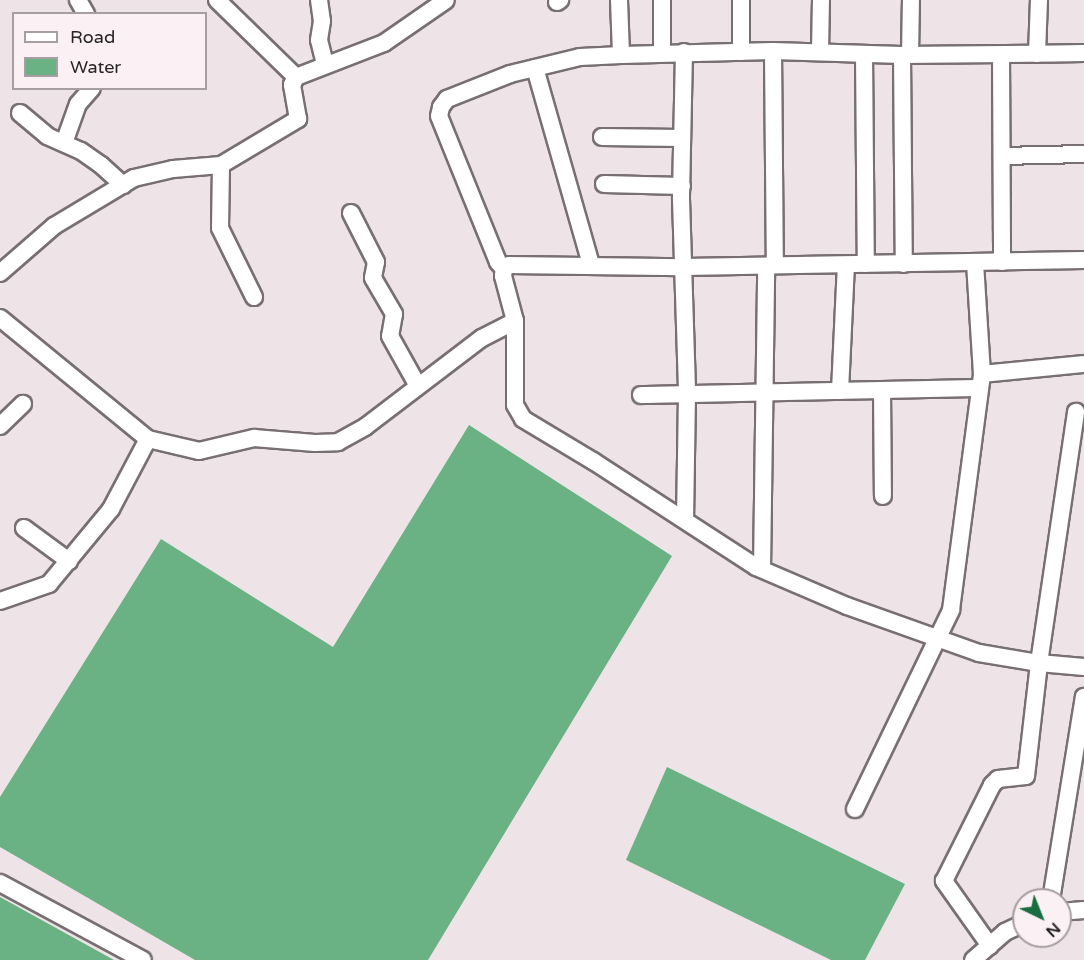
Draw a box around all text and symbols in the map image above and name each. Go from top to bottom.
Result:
legend [12,12,207,90]
text: Road [70,26,115,48]
text: Water [70,56,121,78]
north arrow [1012,888,1072,948]
text: N [1041,918,1064,941]

